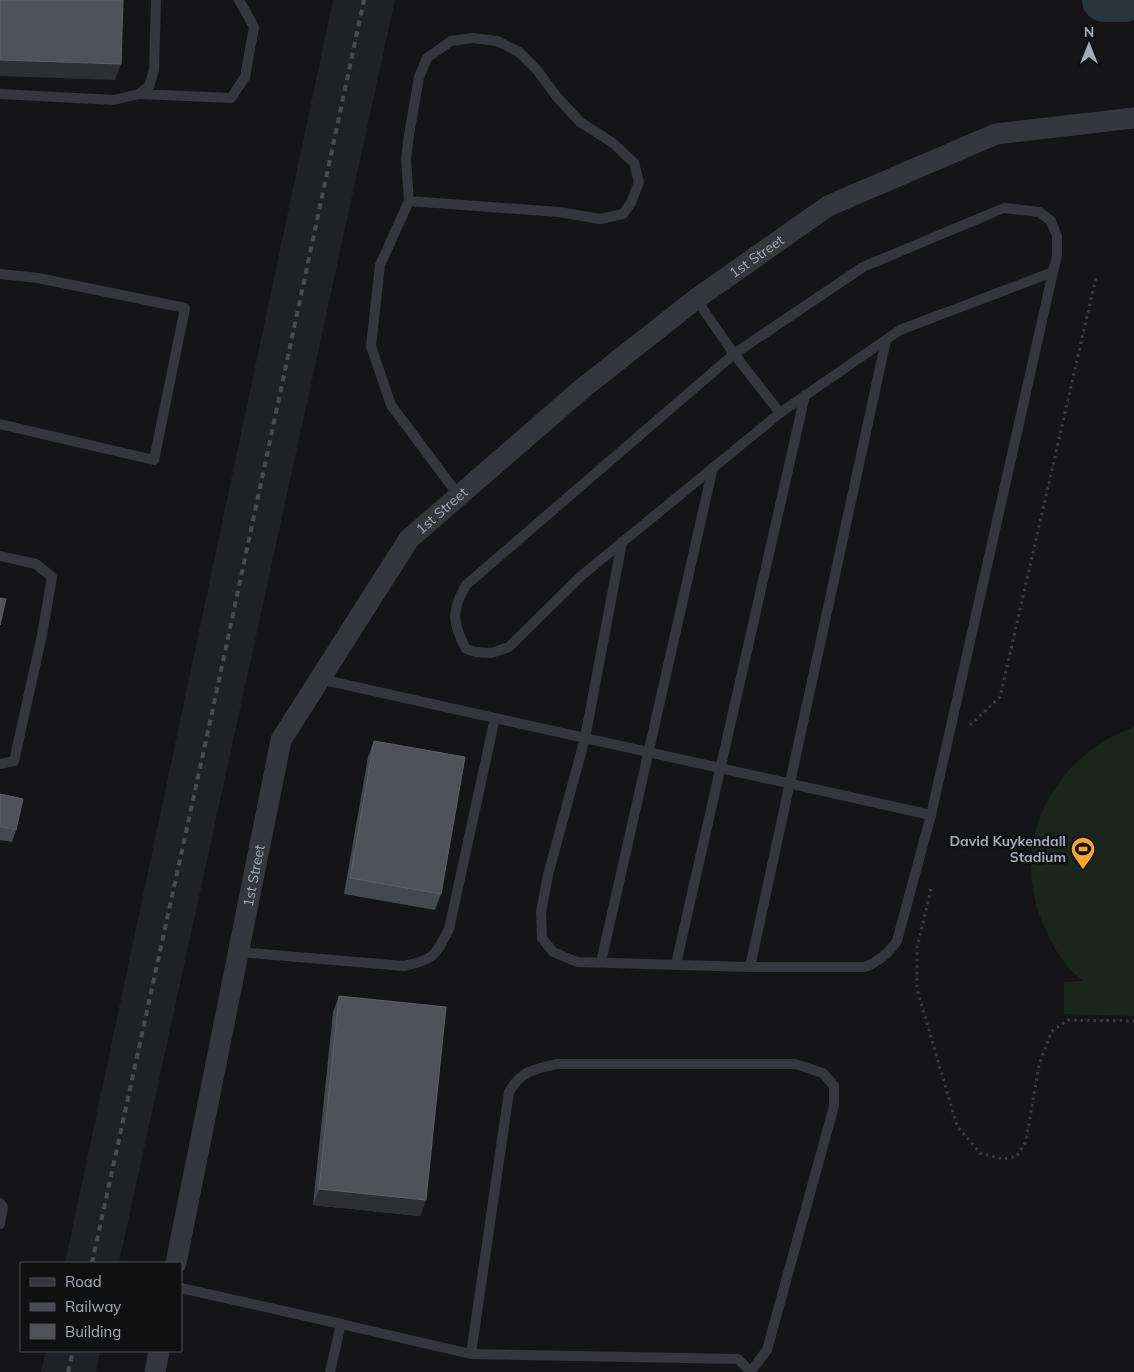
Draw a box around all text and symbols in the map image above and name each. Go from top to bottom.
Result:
north arrow [1064,20,1114,70]
text: N [1084,23,1094,41]
street label: 1st Street [726,231,787,282]
street label: 1st Street [412,483,471,538]
place label: David Kuykendall Stadium [949,832,1066,866]
sports icon: David Kuykendall Stadium [1070,836,1096,870]
street label: 1st Street [239,843,269,908]
legend [20,1262,182,1352]
text: Road [65,1272,102,1291]
text: Railway [65,1297,121,1316]
text: Building [65,1322,121,1341]

